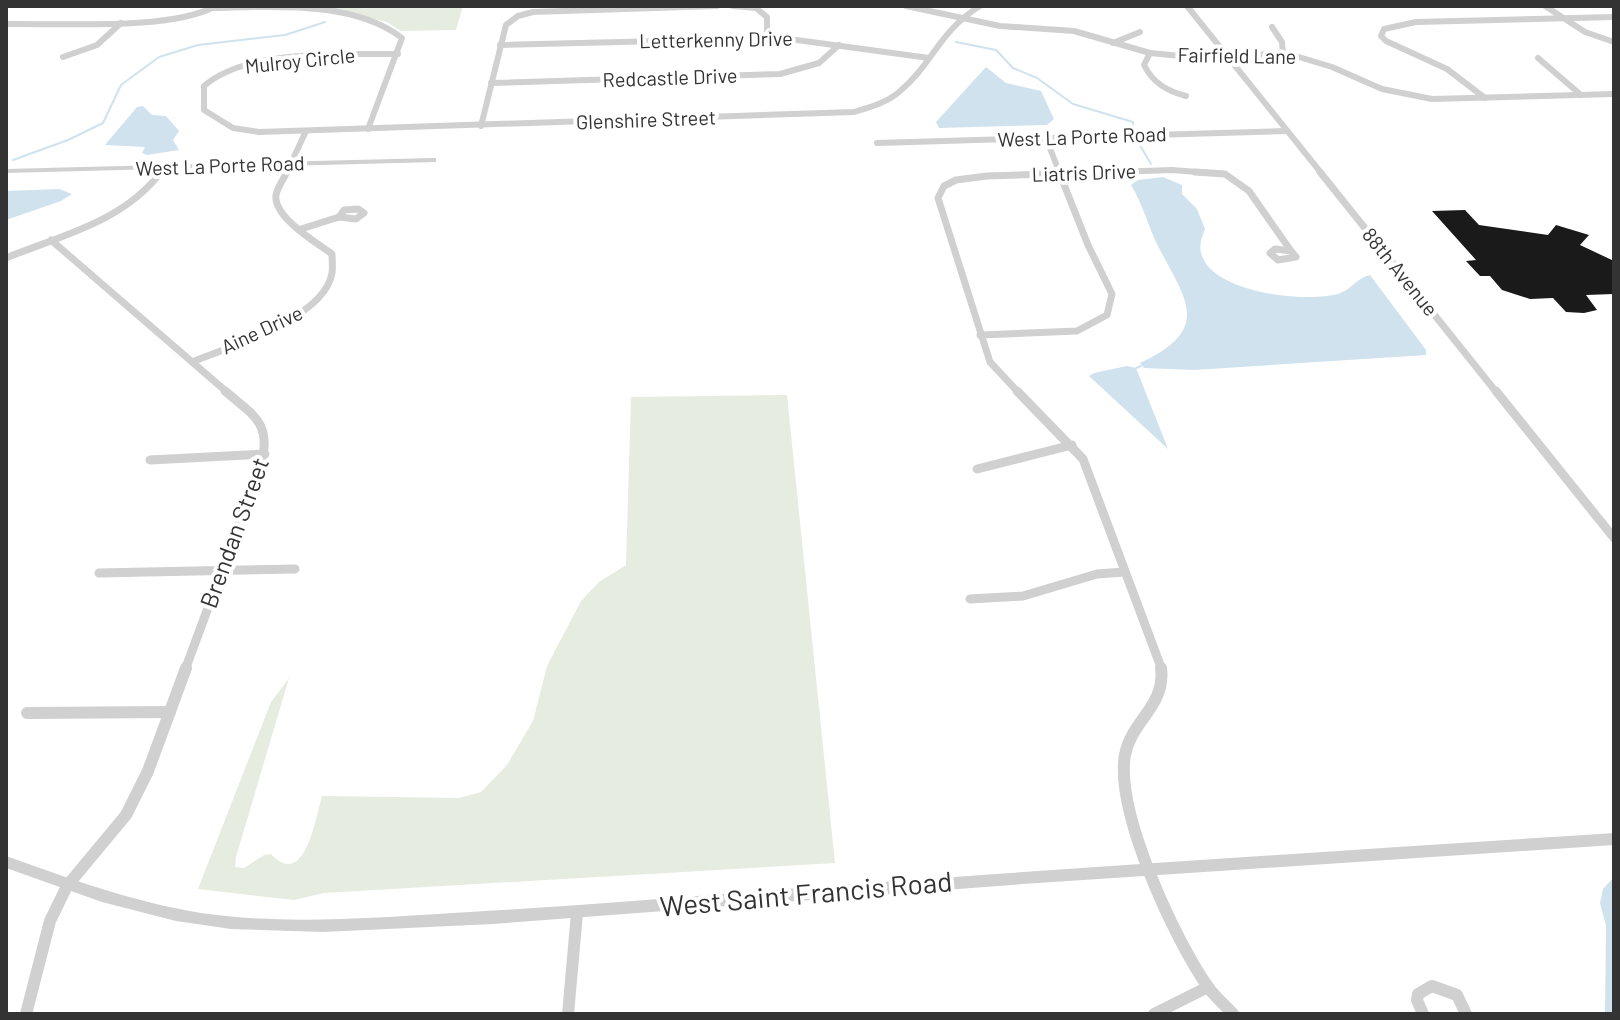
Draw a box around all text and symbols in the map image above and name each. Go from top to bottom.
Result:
street label: Letterkenny Drive [639,26,793,52]
street label: Mulroy Circle [244,42,356,78]
street label: Fairfield Lane [1178,42,1297,68]
street label: Redcastle Drive [602,63,738,91]
street label: Glenshire Street [575,105,716,133]
street label: West La Porte Road [997,121,1167,151]
street label: West La Porte Road [135,150,305,180]
street label: Liatris Drive [1031,158,1137,186]
street label: 88th Avenue [1358,222,1444,320]
street label: Aine Drive [217,300,306,358]
street label: Brendan Street [193,453,274,612]
street label: West Saint Francis Road [658,863,954,923]

